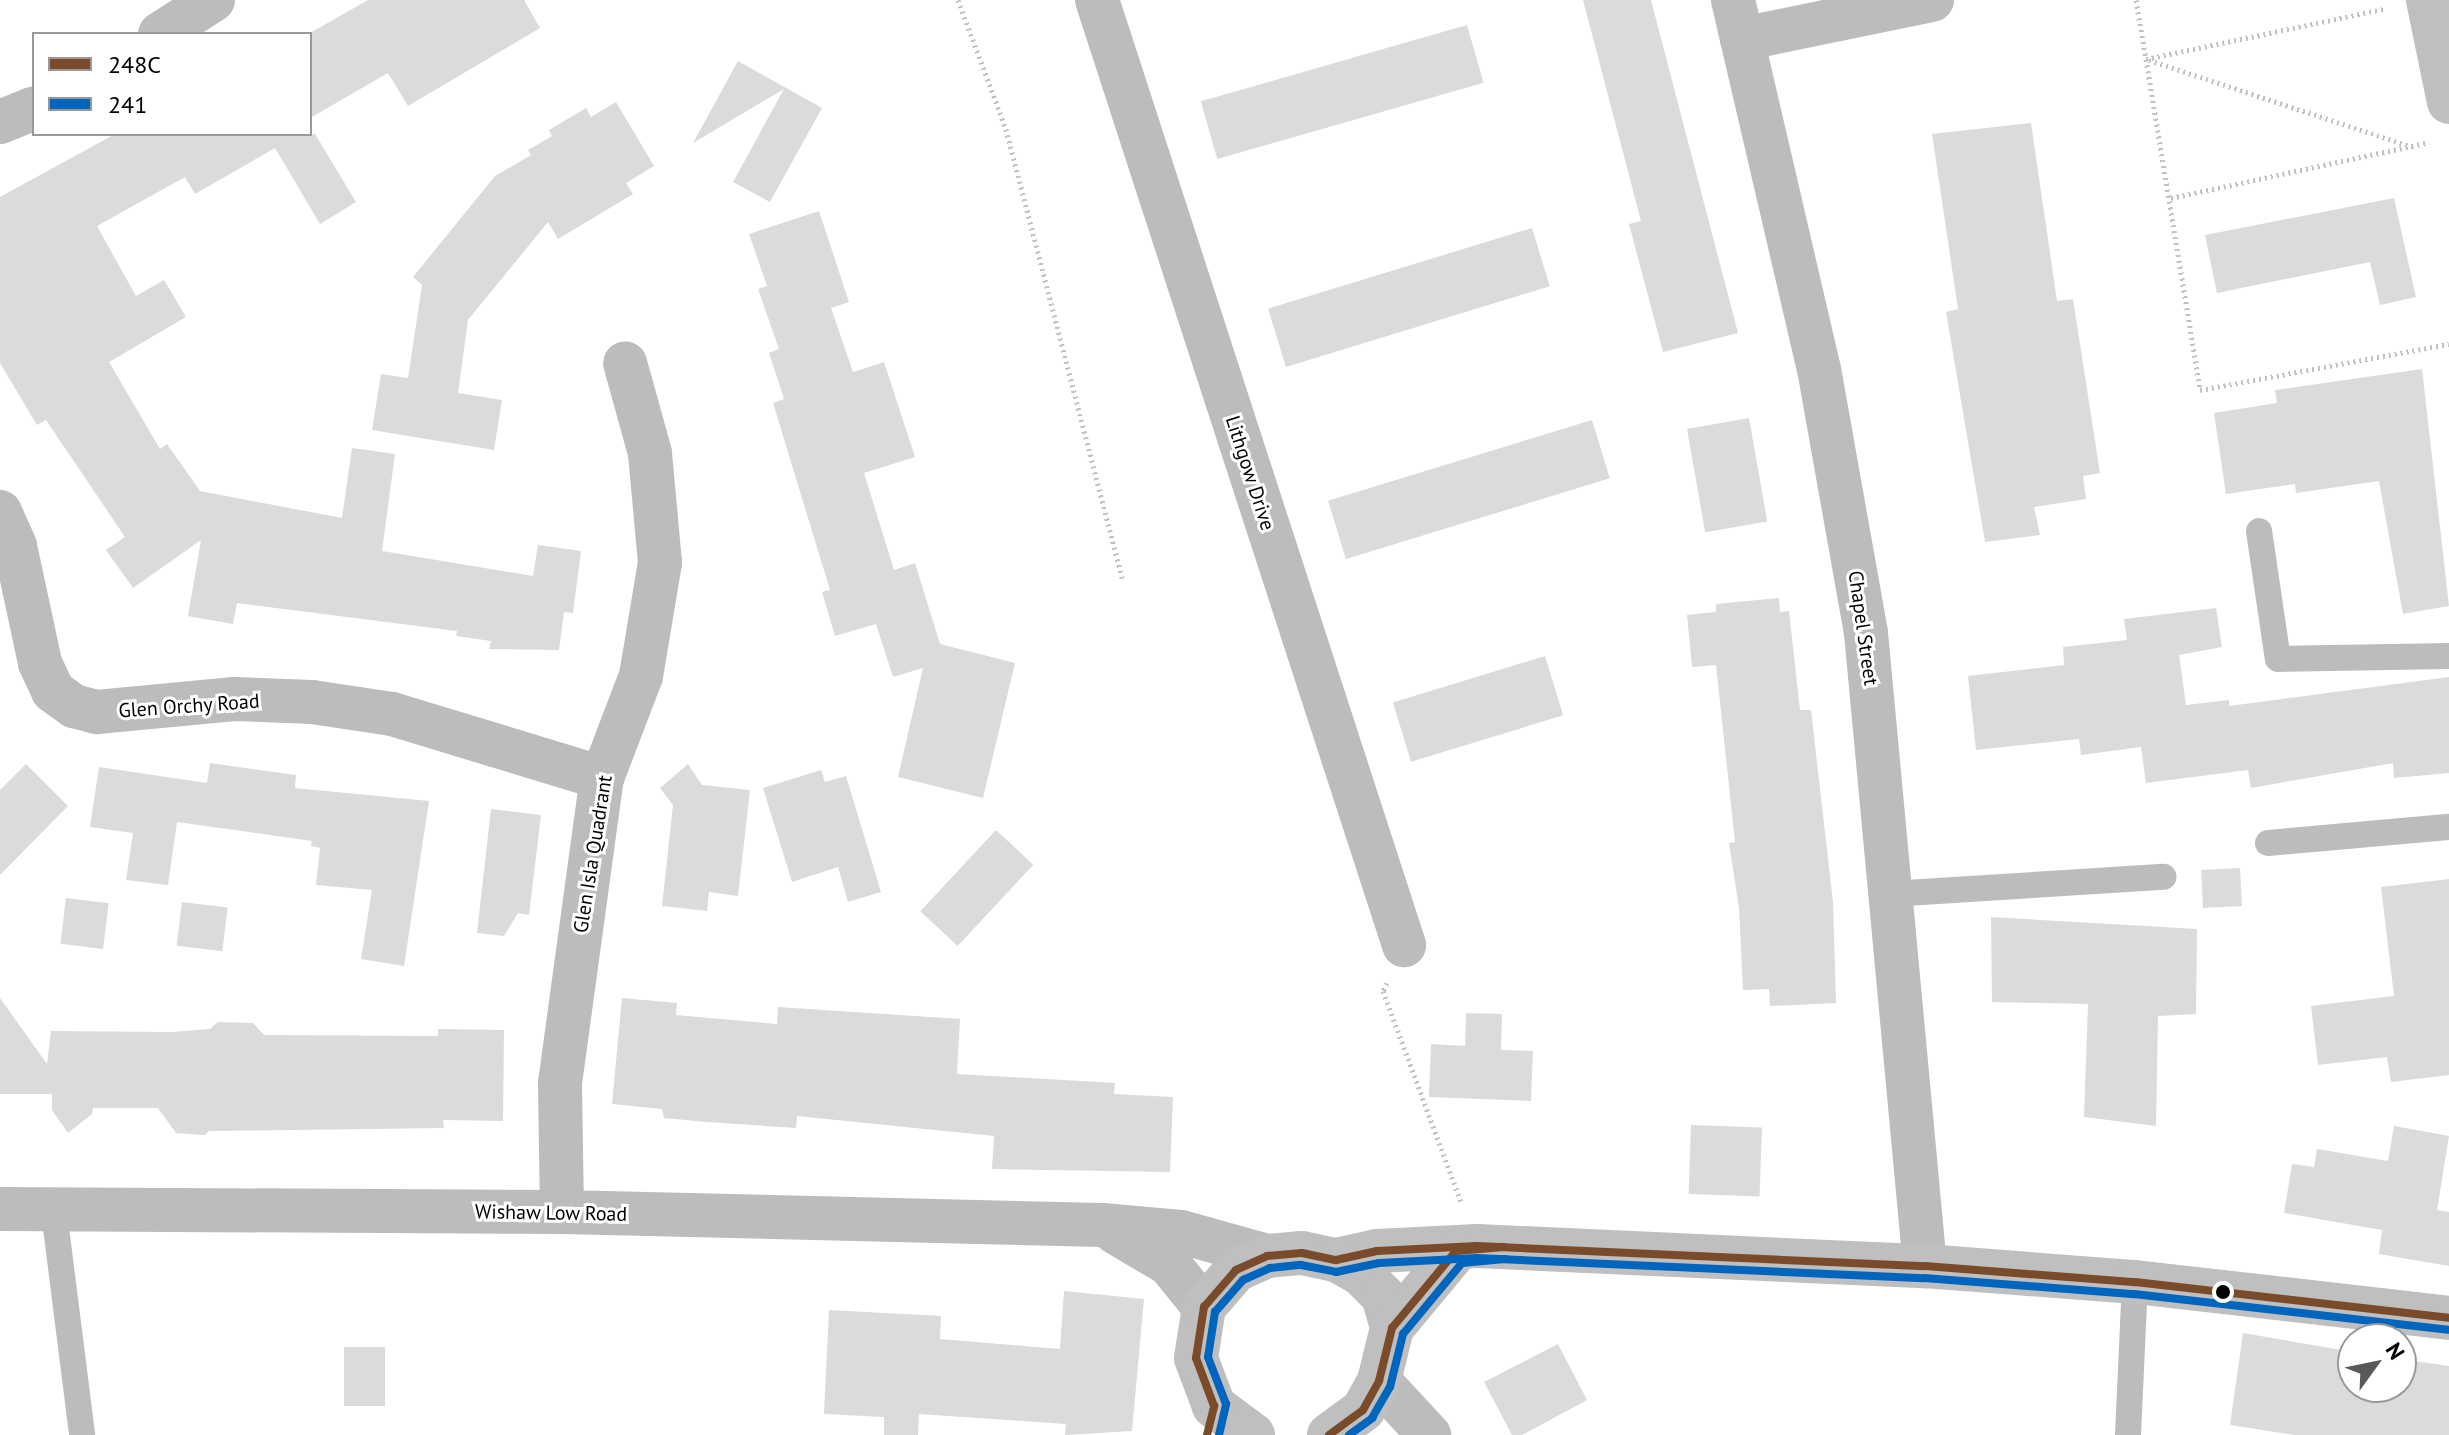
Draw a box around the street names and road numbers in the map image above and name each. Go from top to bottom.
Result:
street label: Lithgow Drive [1220,412,1280,534]
street label: Chapel Street [1843,569,1883,687]
street label: Glen Orchy Road [117,689,261,723]
street label: Glen Isla Quadrant [569,773,617,935]
street label: Wishaw Low Road [474,1200,628,1226]

